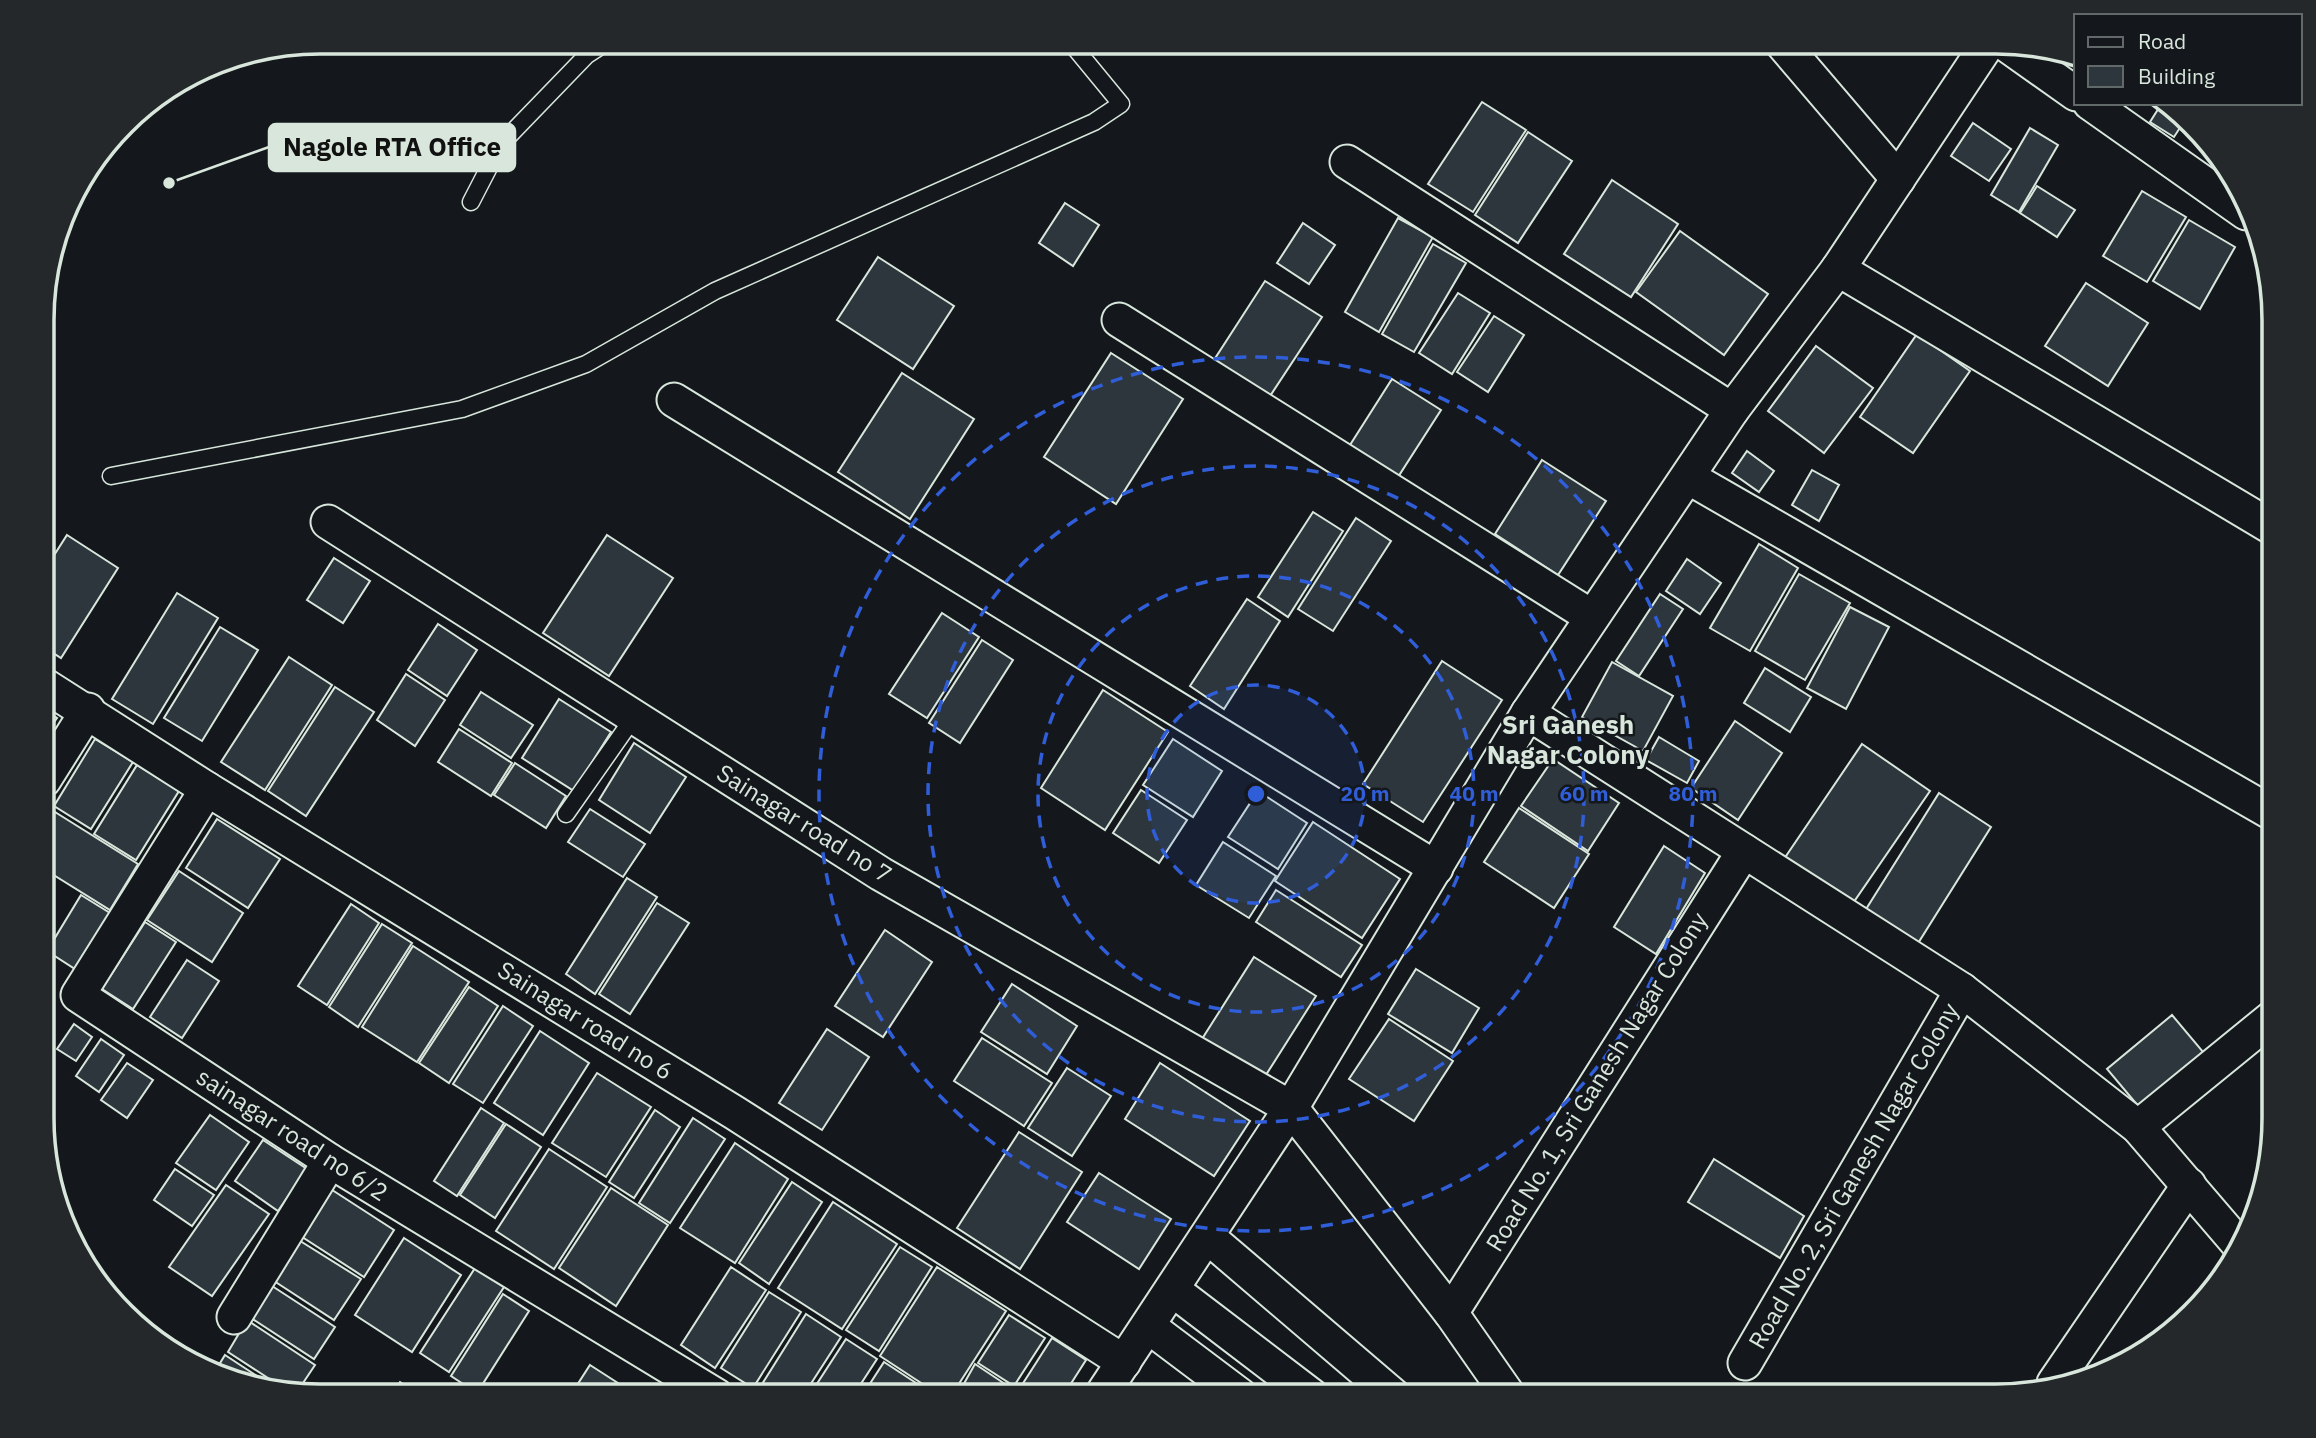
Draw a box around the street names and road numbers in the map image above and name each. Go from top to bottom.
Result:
street label: Sainagar road no 7 [711,756,898,890]
street label: Road No. 1, Sri Ganesh Nagar Colony [1478,906,1714,1257]
street label: Sainagar road no 6 [492,953,679,1087]
street label: Road No. 2, Sri Ganesh Nagar Colony [1741,997,1966,1354]
street label: sainagar road no 6/2 [191,1060,394,1208]

